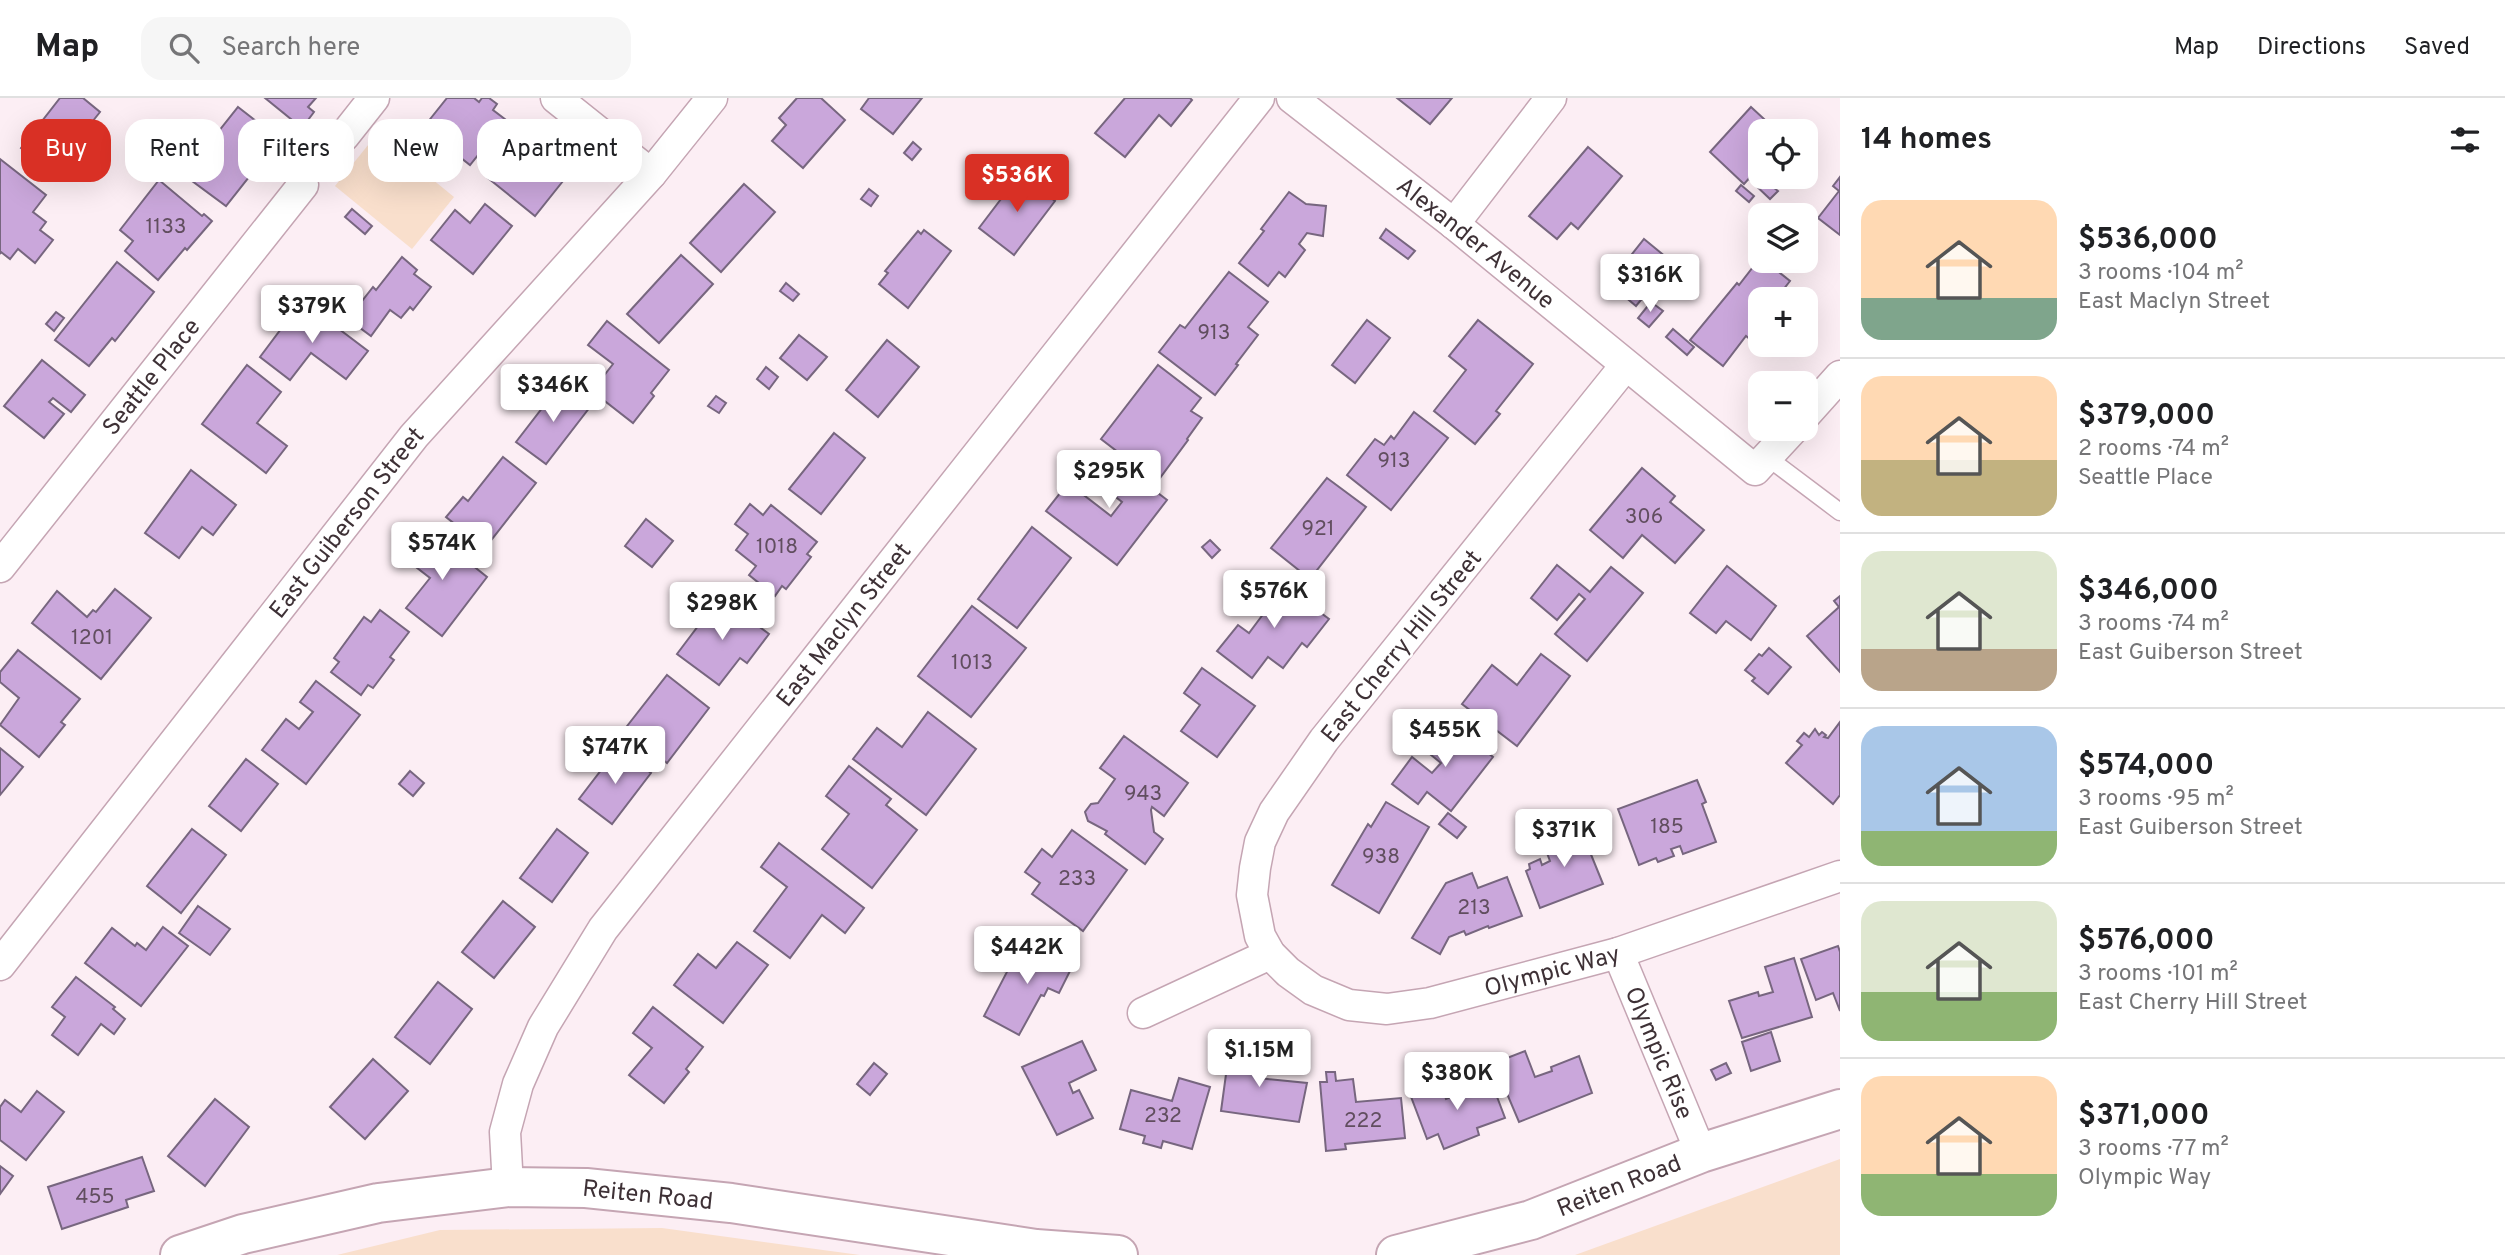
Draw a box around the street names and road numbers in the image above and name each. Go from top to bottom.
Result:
street label: Alexander Avenue [1390,172,1560,317]
street label: Seattle Place [97,313,208,442]
street label: East Guiberson Street [264,422,432,625]
street label: East Maclyn Street [771,538,919,714]
street label: East Cherry Hill Street [1316,545,1490,750]
street label: Olympic Way [1481,940,1624,1005]
street label: Olympic Rise [1617,983,1698,1124]
street label: Reiten Road [1553,1149,1686,1225]
street label: Reiten Road [581,1175,714,1218]

